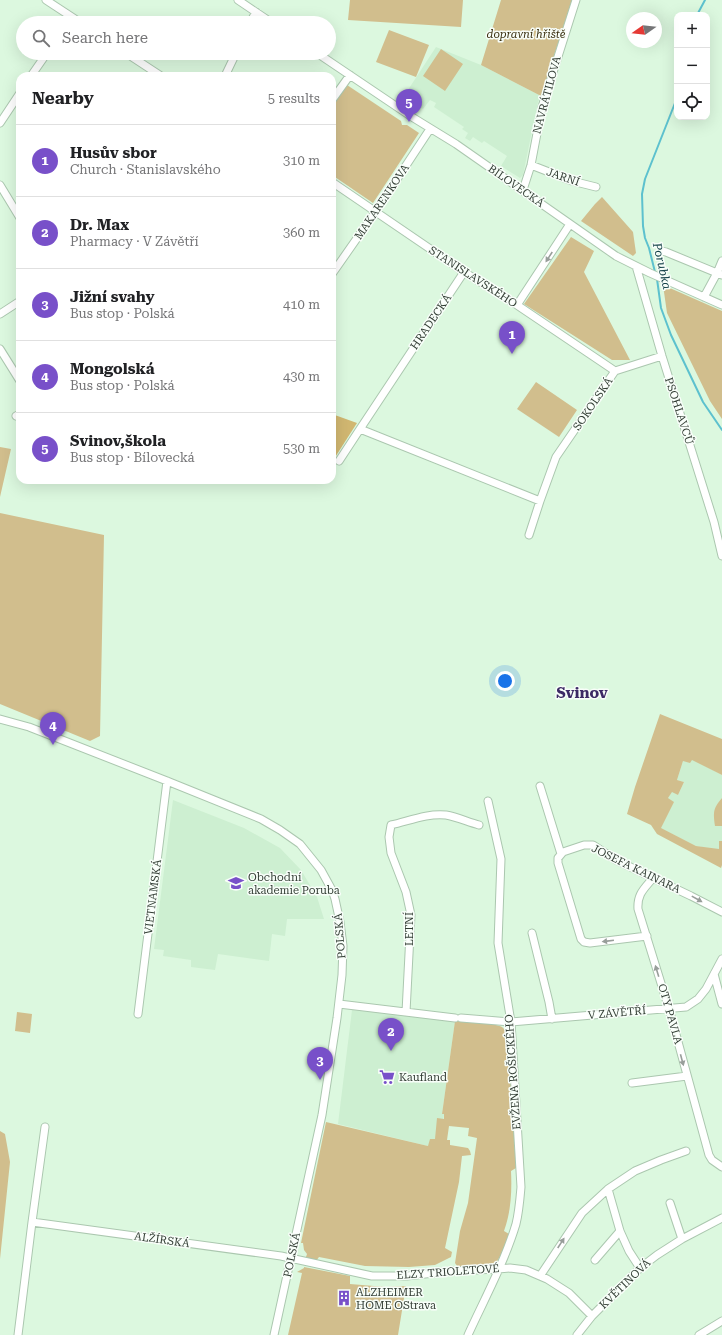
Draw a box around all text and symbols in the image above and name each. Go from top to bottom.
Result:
north arrow [626,12,662,48]
map controls [674,12,710,120]
button: + [674,12,710,48]
search box [16,16,336,60]
icon: search [30,27,52,49]
park label: dopravní hřiště [487,28,566,41]
text: Search here [62,29,148,47]
button: − [674,48,710,84]
street label: NAVRÁTILOVA [529,54,564,135]
button: locate [674,84,710,120]
text: Nearby [32,88,94,108]
pin: 5 [396,89,422,122]
text: 5 results [268,91,320,106]
text: Husův sbor [70,144,157,162]
text: 1 [41,153,49,168]
text: 310 m [283,153,320,168]
street label: MAKARENKOVA [352,161,412,242]
street label: BÍLOVECKÁ [486,161,547,210]
text: Church · Stanislavského [70,162,221,177]
street label: JARNÍ [545,164,582,189]
text: Dr. Max [70,216,129,234]
text: 2 [41,225,49,240]
text: 360 m [283,225,320,240]
text: Pharmacy · V Závětří [70,234,199,249]
water label: Porubka [650,240,674,291]
street label: STANISLAVSKÉHO [426,243,520,311]
one-way arrow [545,251,552,263]
text: Jižní svahy [70,288,155,306]
street label: HRADECKÁ [407,291,454,352]
text: 3 [41,297,49,312]
text: 410 m [283,297,320,312]
text: Bus stop · Polská [70,306,174,321]
pin: 1 [499,321,525,354]
text: Mongolská [70,360,154,378]
text: 4 [41,369,49,384]
text: 430 m [283,369,320,384]
street label: SOKOLSKÁ [570,374,616,433]
street label: PSOHLAVCŮ [662,375,697,446]
text: Bus stop · Polská [70,378,174,393]
text: Svinov,škola [70,432,166,450]
text: 5 [41,441,49,456]
text: 530 m [283,441,320,456]
text: Bus stop · Bílovecká [70,450,195,465]
your location [495,671,515,691]
district label: Svinov [556,684,608,702]
pin: 4 [40,712,66,745]
street label: JOSEFA KAINARA [589,842,683,896]
street label: VIETNAMSKÁ [141,858,164,935]
place label: Obchodní akademie Poruba [248,871,340,897]
school or university icon: Obchodní akademie Poruba [227,874,245,892]
one-way arrow [691,896,703,903]
street label: POLSKÁ [331,912,348,959]
street label: LETNÍ [402,912,416,946]
one-way arrow [602,938,614,944]
one-way arrow [654,965,660,977]
street label: OTY PAVLA [655,982,685,1046]
street label: V ZÁVĚTŘÍ [587,1003,647,1022]
street label: EVŽENA ROŠICKÉHO [501,1014,524,1130]
pin: 2 [378,1018,404,1051]
pin: 3 [307,1047,333,1080]
one-way arrow [680,1054,686,1066]
supermarket icon: Kaufland [378,1068,396,1086]
place label: Kaufland [399,1071,447,1084]
street label: ALŽÍRSKÁ [133,1229,191,1250]
street label: POLSKÁ [280,1231,303,1279]
one-way arrow [557,1238,565,1249]
street label: KVĚTINOVÁ [596,1255,654,1312]
street label: ELZY TRIOLETOVÉ [396,1261,500,1282]
place label: ALZHEIMER HOME OStrava [356,1286,436,1312]
building icon: ALZHEIMER HOME OStrava [335,1289,353,1307]

